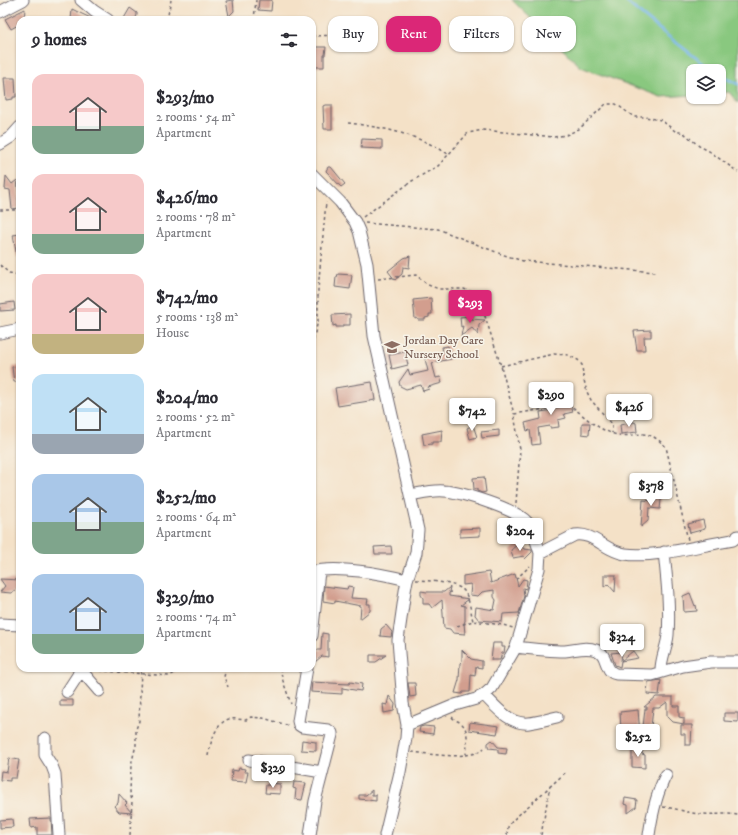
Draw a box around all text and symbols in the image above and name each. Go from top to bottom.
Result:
chip: Buy [328,16,378,52]
chip: Rent [386,16,441,52]
chip: Filters [449,16,514,52]
chip: New [522,16,576,52]
text: 9 homes [32,29,87,51]
icon: filters [278,29,300,51]
map controls [686,64,726,104]
button: layers [686,64,726,104]
text: $293/mo [156,87,214,109]
icon: home [64,90,112,138]
text: 2 rooms · 54 m² [156,109,235,125]
text: Apartment [156,125,211,141]
text: $426/mo [156,187,218,209]
icon: home [64,190,112,238]
text: 2 rooms · 78 m² [156,209,235,225]
text: Apartment [156,225,211,241]
text: $742/mo [156,287,218,309]
icon: home [64,290,112,338]
pin: $293 [446,290,494,324]
text: $293 [458,295,482,311]
text: 5 rooms · 138 m² [156,309,238,325]
text: House [156,325,189,341]
place label: Jordan Day Care Nursery School [403,333,483,362]
school or university icon: Jordan Day Care Nursery School [383,338,401,356]
pin: $290 [527,382,575,416]
text: $204/mo [156,387,218,409]
text: $290 [538,387,564,403]
icon: home [64,390,112,438]
pin: $426 [605,394,653,428]
pin: $742 [448,398,496,432]
text: $426 [615,399,643,415]
text: $742 [458,403,486,419]
text: 2 rooms · 52 m² [156,409,235,425]
text: Apartment [156,425,211,441]
pin: $378 [627,473,675,507]
text: $378 [638,478,664,494]
text: $252/mo [156,487,216,509]
icon: home [64,490,112,538]
text: 2 rooms · 64 m² [156,509,236,525]
pin: $204 [496,518,544,552]
text: $204 [506,523,534,539]
text: Apartment [156,525,211,541]
text: $329/mo [156,587,214,609]
icon: home [64,590,112,638]
text: 2 rooms · 74 m² [156,609,236,625]
pin: $324 [598,624,646,658]
text: Apartment [156,625,211,641]
text: $324 [609,629,635,645]
pin: $252 [614,724,662,758]
text: $252 [625,729,651,745]
pin: $329 [249,755,297,789]
text: $329 [261,760,285,776]

